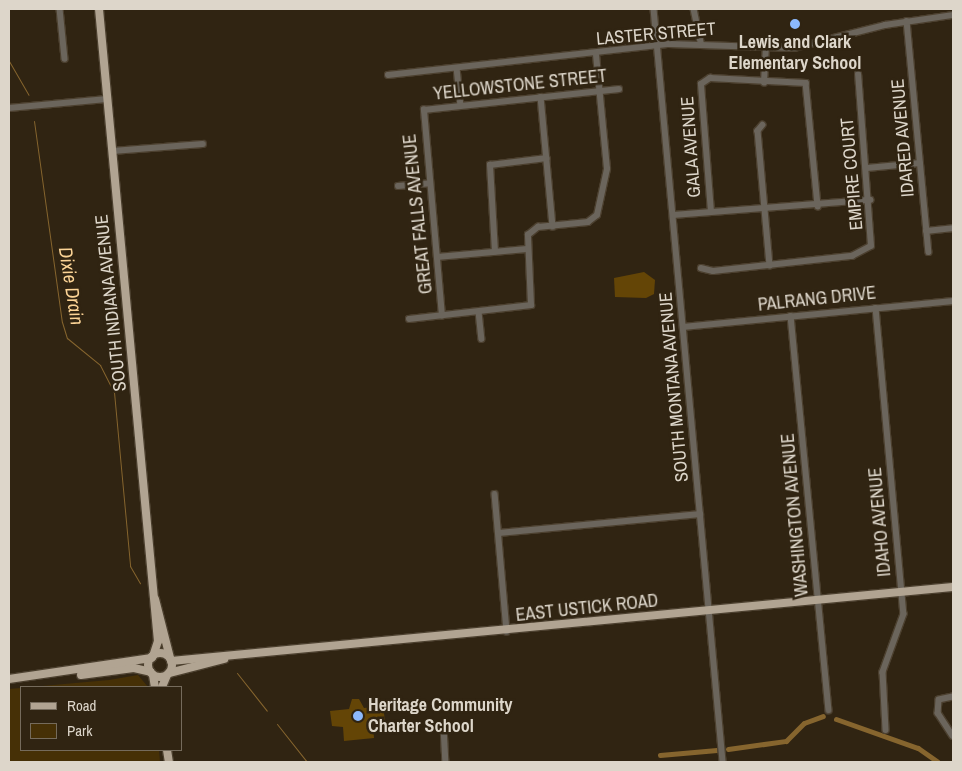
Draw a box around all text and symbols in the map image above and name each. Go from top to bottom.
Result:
street label: LASTER STREET [595,18,717,50]
marker: Lewis and Clark Elementary School [789,18,801,30]
place label: Lewis and Clark Elementary School [729,32,861,74]
street label: YELLOWSTONE STREET [432,65,608,105]
street label: IDARED AVENUE [887,78,919,198]
street label: GALA AVENUE [677,95,705,199]
street label: EMPIRE COURT [836,117,868,231]
street label: GREAT FALLS AVENUE [399,132,437,296]
street label: SOUTH INDIANA AVENUE [91,213,131,393]
water label: Dixie Drain [54,245,88,327]
street label: PALRANG DRIVE [757,282,877,316]
street label: SOUTH MONTANA AVENUE [655,290,693,484]
street label: WASHINGTON AVENUE [777,432,813,598]
street label: IDAHO AVENUE [864,466,896,578]
street label: EAST USTICK ROAD [514,590,660,626]
legend [20,686,182,751]
text: Road [67,695,96,716]
place label: Heritage Community Charter School [368,695,512,738]
marker: Heritage Community Charter School [352,710,364,722]
text: Park [67,720,92,741]

